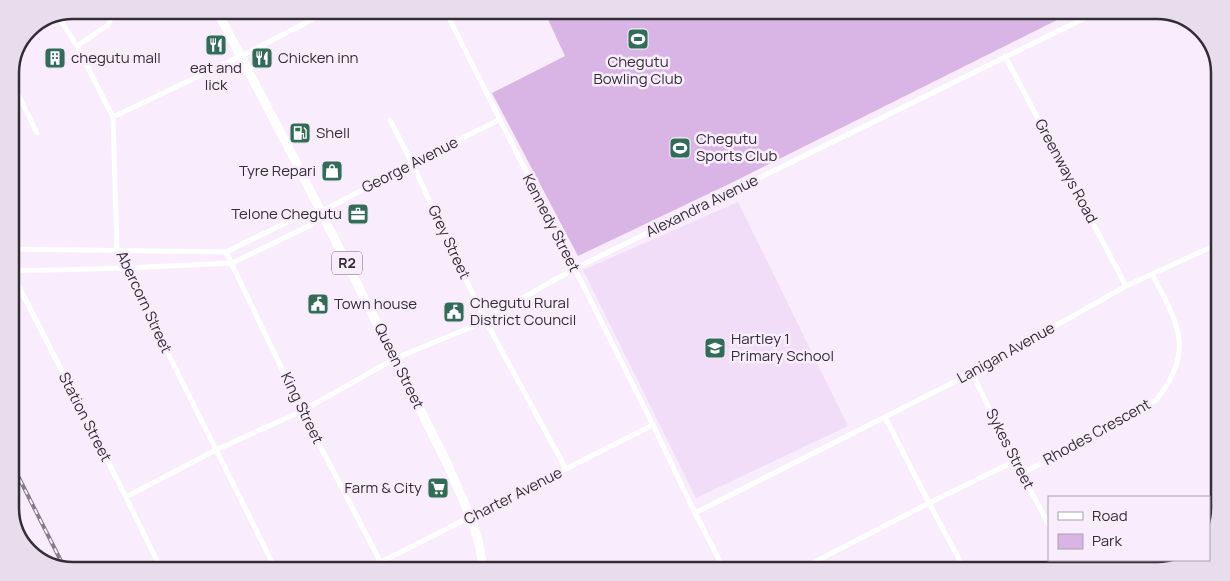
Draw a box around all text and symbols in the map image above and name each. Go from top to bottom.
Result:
sports icon: Chegutu Bowling Club [626,27,650,51]
restaurant icon: eat and lick [204,33,228,57]
building icon: chegutu mall [43,46,67,70]
restaurant icon: Chicken inn [250,46,274,70]
place label: chegutu mall [71,47,161,68]
place label: Chicken inn [278,47,359,68]
place label: Chegutu Bowling Club [593,51,683,89]
place label: eat and lick [190,57,242,95]
street label: Greenways Road [1030,115,1103,227]
fuel station icon: Shell [288,121,312,145]
place label: Shell [316,122,350,143]
place label: Chegutu Sports Club [696,128,777,166]
street label: George Avenue [358,131,462,198]
sports icon: Chegutu Sports Club [668,136,692,160]
shop icon: Tyre Repari [320,159,344,183]
place label: Tyre Repari [239,160,316,181]
street label: Alexandra Avenue [642,169,762,242]
street label: Kennedy Street [518,170,585,275]
street label: Grey Street [423,201,476,282]
office icon: Telone Chegutu [346,202,370,226]
place label: Telone Chegutu [231,203,342,224]
street label: Abercorn Street [112,247,177,356]
road number: R2 [332,252,362,274]
public building icon: Town house [306,292,330,316]
place label: Chegutu Rural District Council [470,292,576,330]
place label: Town house [334,293,417,314]
public building icon: Chegutu Rural District Council [442,300,466,324]
street label: Lanigan Avenue [953,317,1059,388]
street label: Queen Street [370,319,429,412]
place label: Hartley 1 Primary School [731,328,834,366]
school or university icon: Hartley 1 Primary School [703,336,727,360]
street label: Station Street [54,368,117,465]
street label: King Street [276,368,329,447]
street label: Rhodes Crescent [1039,393,1154,470]
street label: Sykes Street [981,405,1040,493]
street label: Charter Avenue [460,462,566,529]
supermarket icon: Farm & City [426,476,450,500]
place label: Farm & City [345,477,422,498]
legend [1048,496,1210,561]
text: Road [1092,505,1128,526]
text: Park [1092,530,1122,551]

